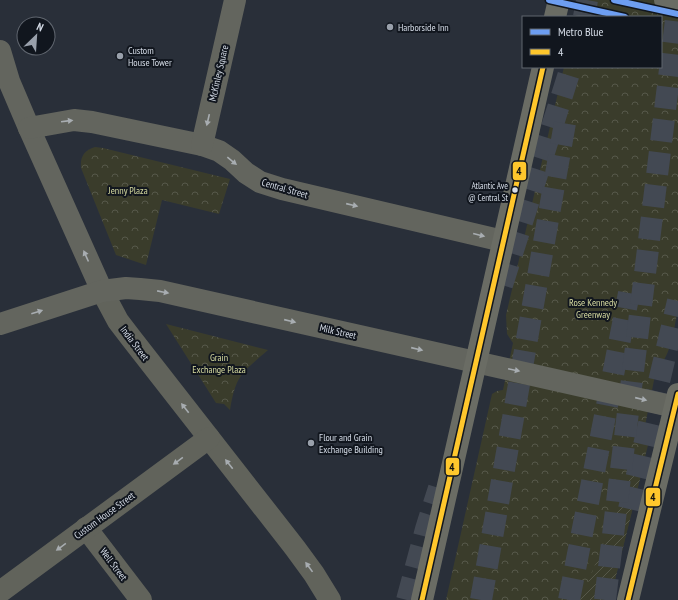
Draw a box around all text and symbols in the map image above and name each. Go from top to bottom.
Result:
north arrow [16,16,56,56]
legend [522,16,662,68]
text: N [35,19,46,35]
place label: Harborside Inn [398,21,449,34]
marker: Harborside Inn [385,22,395,32]
text: Metro Blue [558,24,604,39]
place label: Custom House Tower [128,44,172,69]
street label: McKinley Square [206,44,231,102]
text: 4 [558,44,564,59]
marker: Custom House Tower [115,51,125,61]
one-way arrow [204,114,210,126]
one-way arrow [61,118,73,124]
one-way arrow [227,156,238,165]
line badge: 4 [512,161,527,181]
text: 4 [516,164,522,178]
street label: Central Street [260,176,310,201]
place label: Atlantic Ave @ Central St [468,180,509,203]
park label: Jenny Plaza [107,184,148,197]
marker: Atlantic Ave @ Central St [510,185,520,195]
one-way arrow [346,203,358,209]
one-way arrow [473,232,485,238]
one-way arrow [83,250,89,261]
one-way arrow [157,290,170,296]
park label: Rose Kennedy Greenway [569,296,617,321]
one-way arrow [31,309,43,315]
one-way arrow [284,318,296,324]
street label: Milk Street [318,321,358,342]
street label: India Street [117,323,152,363]
one-way arrow [411,346,423,352]
park label: Grain Exchange Plaza [192,351,246,376]
one-way arrow [508,368,520,374]
one-way arrow [635,396,647,402]
one-way arrow [181,402,189,413]
place label: Flour and Grain Exchange Building [319,431,383,456]
marker: Flour and Grain Exchange Building [306,438,316,448]
one-way arrow [172,457,183,465]
line badge: 4 [445,457,460,476]
one-way arrow [225,459,234,470]
text: 4 [449,460,455,474]
line badge: 4 [645,487,661,507]
street label: Custom House Street [71,489,137,542]
text: 4 [650,490,656,504]
one-way arrow [56,542,67,551]
street label: Well Street [97,545,130,584]
one-way arrow [305,562,313,573]

